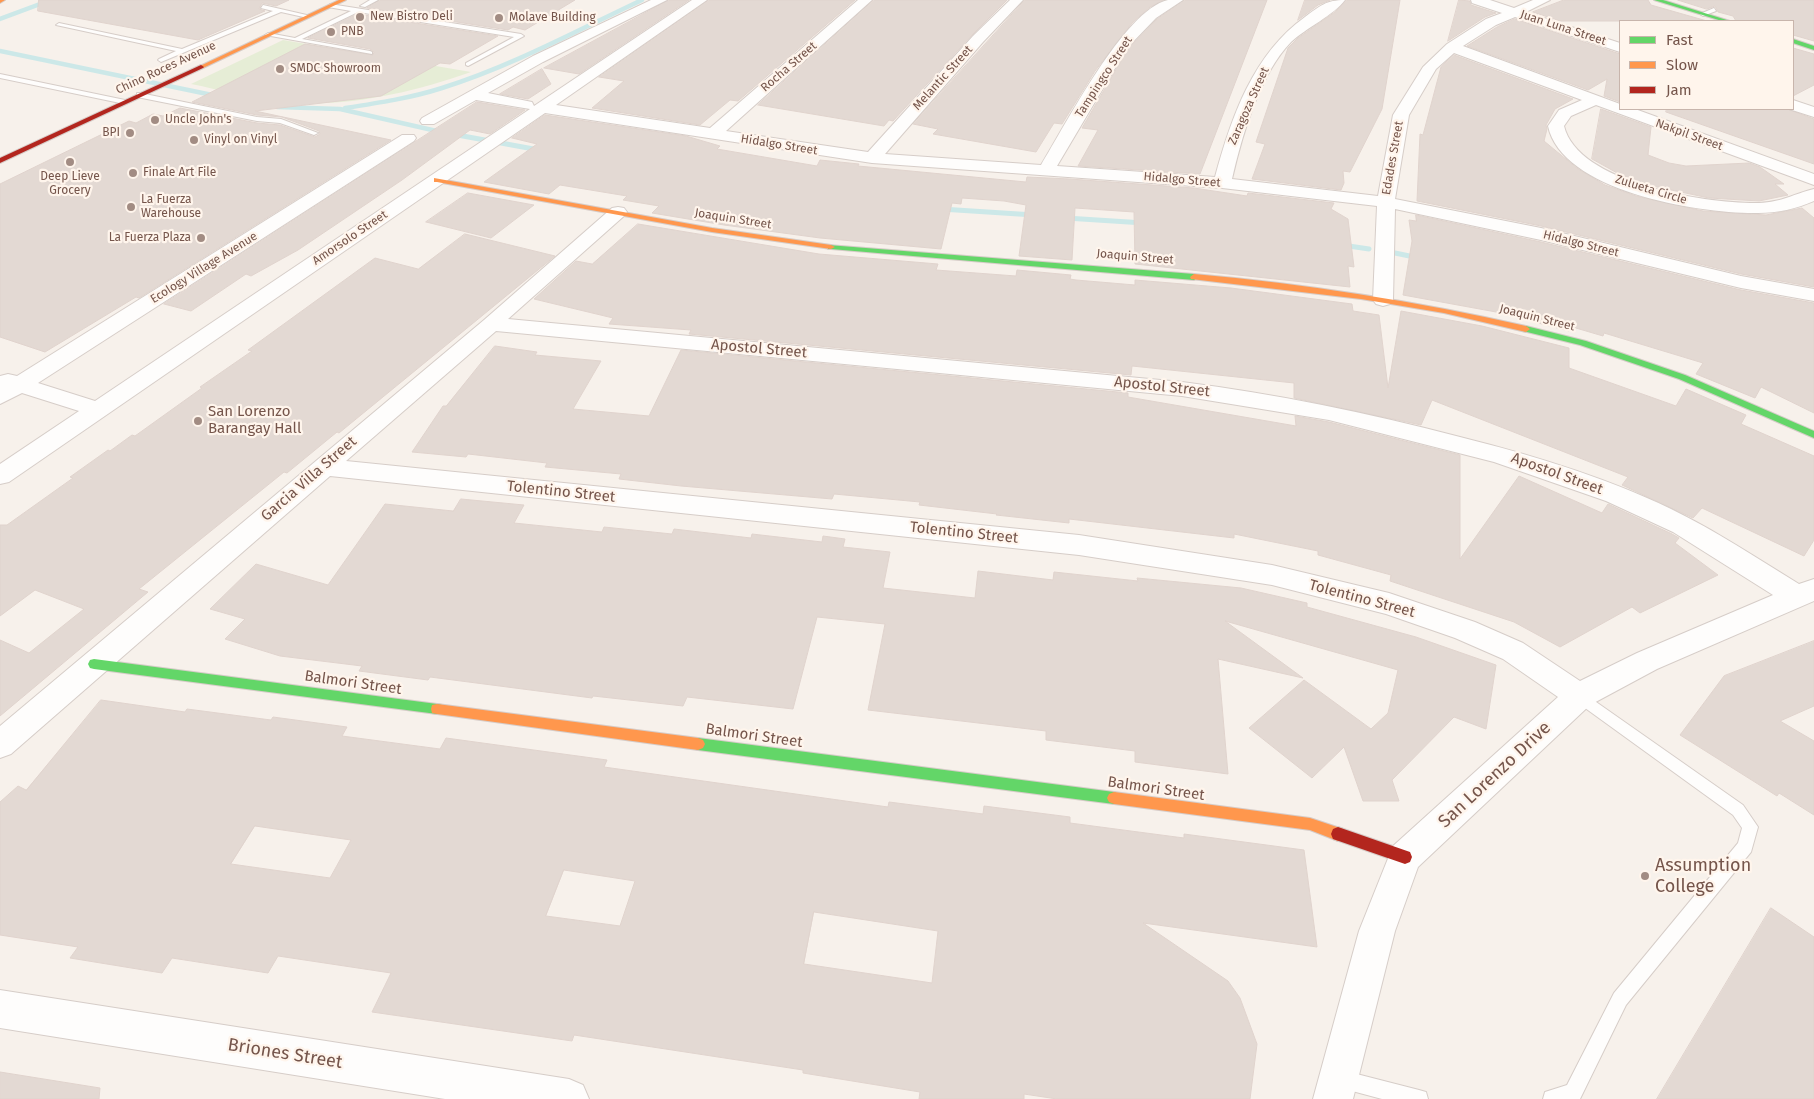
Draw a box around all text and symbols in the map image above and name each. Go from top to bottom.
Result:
street label: Juan Luna Street [1518,7,1608,49]
place label: New Bistro Deli [370,10,453,24]
marker: New Bistro Deli [354,11,366,23]
place label: Molave Building [509,11,596,25]
marker: Molave Building [493,12,505,24]
legend [1619,20,1794,110]
place label: PNB [341,25,363,39]
marker: PNB [325,26,337,38]
text: Fast [1666,31,1693,49]
street label: Tampingco Street [1072,34,1136,120]
street label: Chino Roces Avenue [114,38,218,98]
street label: Rocha Street [758,39,820,95]
street label: Melantic Street [910,43,976,113]
text: Slow [1666,56,1698,74]
place label: SMDC Showroom [290,62,381,76]
marker: SMDC Showroom [274,63,286,75]
street label: Zaragoza Street [1225,65,1273,147]
text: Jam [1666,81,1692,99]
place label: Uncle John's [165,113,232,127]
marker: Uncle John's [149,114,161,126]
street label: Nakpil Street [1653,116,1725,154]
street label: Edades Street [1379,120,1407,196]
place label: BPI [102,126,120,140]
marker: BPI [124,127,136,139]
street label: Hidalgo Street [740,132,818,158]
place label: Vinyl on Vinyl [204,133,277,147]
marker: Vinyl on Vinyl [188,134,200,146]
marker: Deep Lieve Grocery [64,156,76,168]
place label: Finale Art File [143,166,216,180]
marker: Finale Art File [127,167,139,179]
street label: Hidalgo Street [1143,169,1221,191]
place label: Deep Lieve Grocery [40,170,100,198]
street label: Zulueta Circle [1613,172,1689,208]
place label: La Fuerza Warehouse [141,193,201,221]
marker: La Fuerza Warehouse [125,201,137,213]
street label: Joaquin Street [694,206,772,232]
street label: Amorsolo Street [310,208,390,268]
street label: Hidalgo Street [1542,228,1620,260]
street label: Ecology Village Avenue [148,229,260,307]
place label: La Fuerza Plaza [109,231,191,245]
marker: La Fuerza Plaza [195,232,207,244]
street label: Joaquin Street [1096,246,1174,268]
street label: Joaquin Street [1498,302,1576,334]
street label: Apostol Street [710,336,808,362]
street label: Apostol Street [1113,373,1211,401]
place label: San Lorenzo Barangay Hall [208,403,301,438]
marker: San Lorenzo Barangay Hall [192,415,204,427]
street label: Garcia Villa Street [258,433,360,525]
street label: Apostol Street [1509,449,1605,499]
street label: Tolentino Street [506,477,616,507]
street label: Tolentino Street [909,518,1019,548]
street label: Tolentino Street [1307,576,1417,622]
street label: Balmori Street [303,667,403,699]
street label: San Lorenzo Drive [1434,717,1556,833]
street label: Balmori Street [704,720,804,752]
street label: Balmori Street [1106,773,1206,805]
place label: Assumption College [1655,855,1751,898]
marker: Assumption College [1639,870,1651,882]
street label: Briones Street [226,1034,344,1074]

